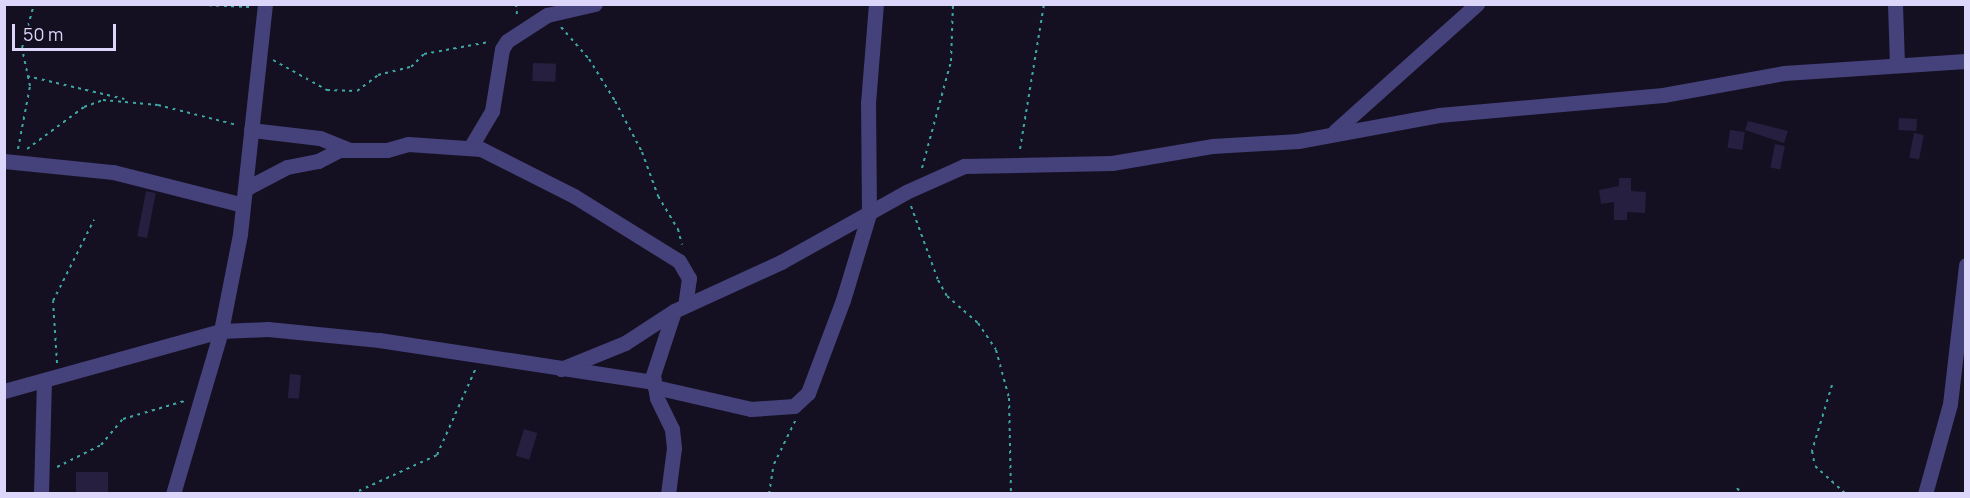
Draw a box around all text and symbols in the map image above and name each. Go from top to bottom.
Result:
scale bar [15,12,118,50]
text: 50 m [23,22,63,46]

